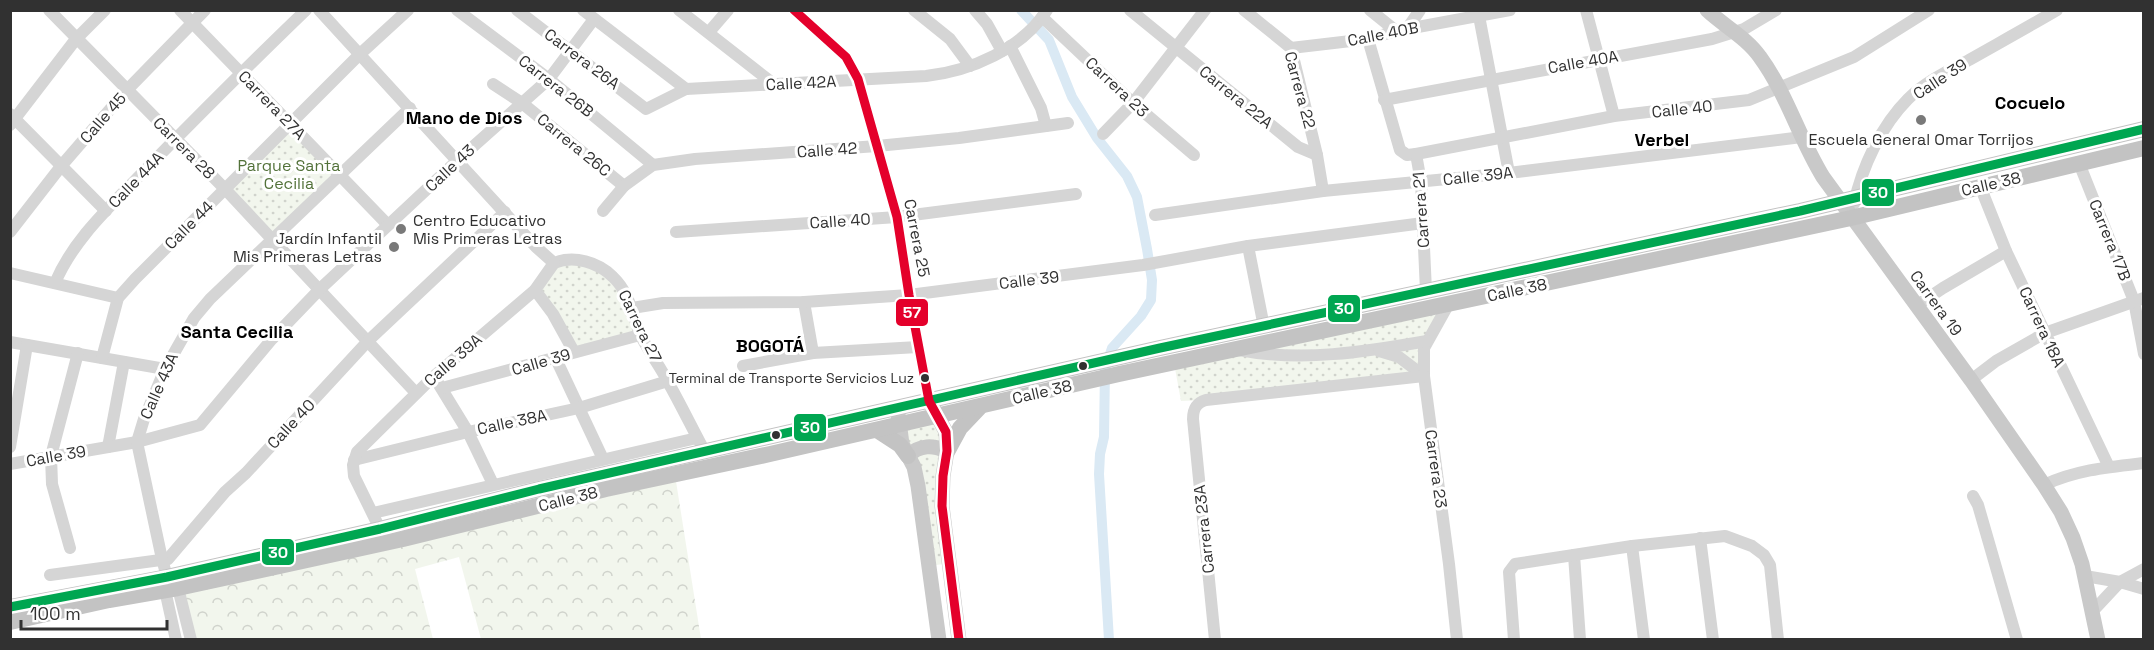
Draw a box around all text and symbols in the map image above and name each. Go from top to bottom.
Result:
street label: Calle 40B [1346,17,1420,51]
street label: Carrera 26A [540,24,624,94]
street label: Calle 40A [1546,45,1620,79]
street label: Carrera 22 [1280,49,1320,131]
street label: Carrera 26B [514,50,598,122]
street label: Carrera 23 [1081,52,1153,122]
street label: Calle 39 [1909,54,1971,104]
street label: Carrera 22A [1195,61,1277,133]
street label: Carrera 27A [234,66,310,144]
street label: Calle 42A [765,71,837,95]
street label: Calle 45 [75,88,131,148]
district label: Cocuelo [1995,91,2065,114]
street label: Calle 40 [1650,95,1714,123]
district label: Mano de Dios [406,106,522,129]
street label: Carrera 26C [533,109,615,181]
street label: Carrera 28 [148,112,220,184]
marker: Escuela General Omar Torrijos [1914,113,1928,127]
district label: Verbel [1635,128,1689,151]
place label: Escuela General Omar Torrijos [1808,129,2034,150]
street label: Calle 42 [796,137,858,163]
street label: Calle 43 [421,140,479,196]
street label: Calle 44A [104,147,168,213]
park label: Parque Santa Cecilia [237,155,341,194]
street label: Calle 39A [1442,162,1514,190]
street label: Calle 38 [1959,167,2023,201]
street label: Carrera 21 [1408,171,1434,249]
line badge: 30 [1861,178,1895,207]
text: 30 [1868,182,1888,203]
street label: Calle 44 [160,196,218,254]
street label: Carrera 17B [2084,196,2136,284]
street label: Carrera 25 [899,197,935,279]
street label: Calle 40 [809,208,871,234]
place label: Centro Educativo Mis Primeras Letras [413,210,562,249]
marker: Centro Educativo Mis Primeras Letras [394,222,408,236]
place label: Jardín Infantil Mis Primeras Letras [233,228,382,267]
marker: Jardín Infantil Mis Primeras Letras [387,240,401,254]
street label: Calle 39 [998,266,1060,294]
street label: Carrera 19 [1905,266,1967,340]
street label: Calle 38 [1485,273,1549,307]
street label: Carrera 18A [2014,283,2070,371]
street label: Carrera 27 [613,286,667,366]
line badge: 30 [1327,294,1361,323]
line badge: 57 [895,298,929,327]
text: 30 [1334,298,1354,319]
text: 57 [903,302,921,323]
district label: Santa Cecilia [181,320,294,343]
street label: Calle 39A [420,329,486,391]
district label: BOGOTÁ [736,334,805,357]
street label: Calle 39 [509,344,573,380]
street label: Calle 43A [135,349,183,423]
unlabelled marker [1077,360,1089,372]
place label: Terminal de Transporte Servicios Luz [669,369,914,387]
marker: Terminal de Transporte Servicios Luz [919,372,931,384]
street label: Calle 38 [1010,375,1074,409]
street label: Calle 40 [262,394,320,454]
street label: Calle 38A [475,404,549,440]
line badge: 30 [793,413,827,442]
text: 30 [800,417,820,438]
street label: Carrera 23 [1420,428,1452,510]
unlabelled marker [770,429,782,441]
street label: Calle 39 [24,440,88,472]
street label: Calle 38 [536,481,600,517]
street label: Carrera 23A [1189,484,1219,574]
line badge: 30 [261,538,295,566]
text: 30 [268,542,288,563]
scale bar [21,593,166,631]
text: 100 m [30,602,81,625]

